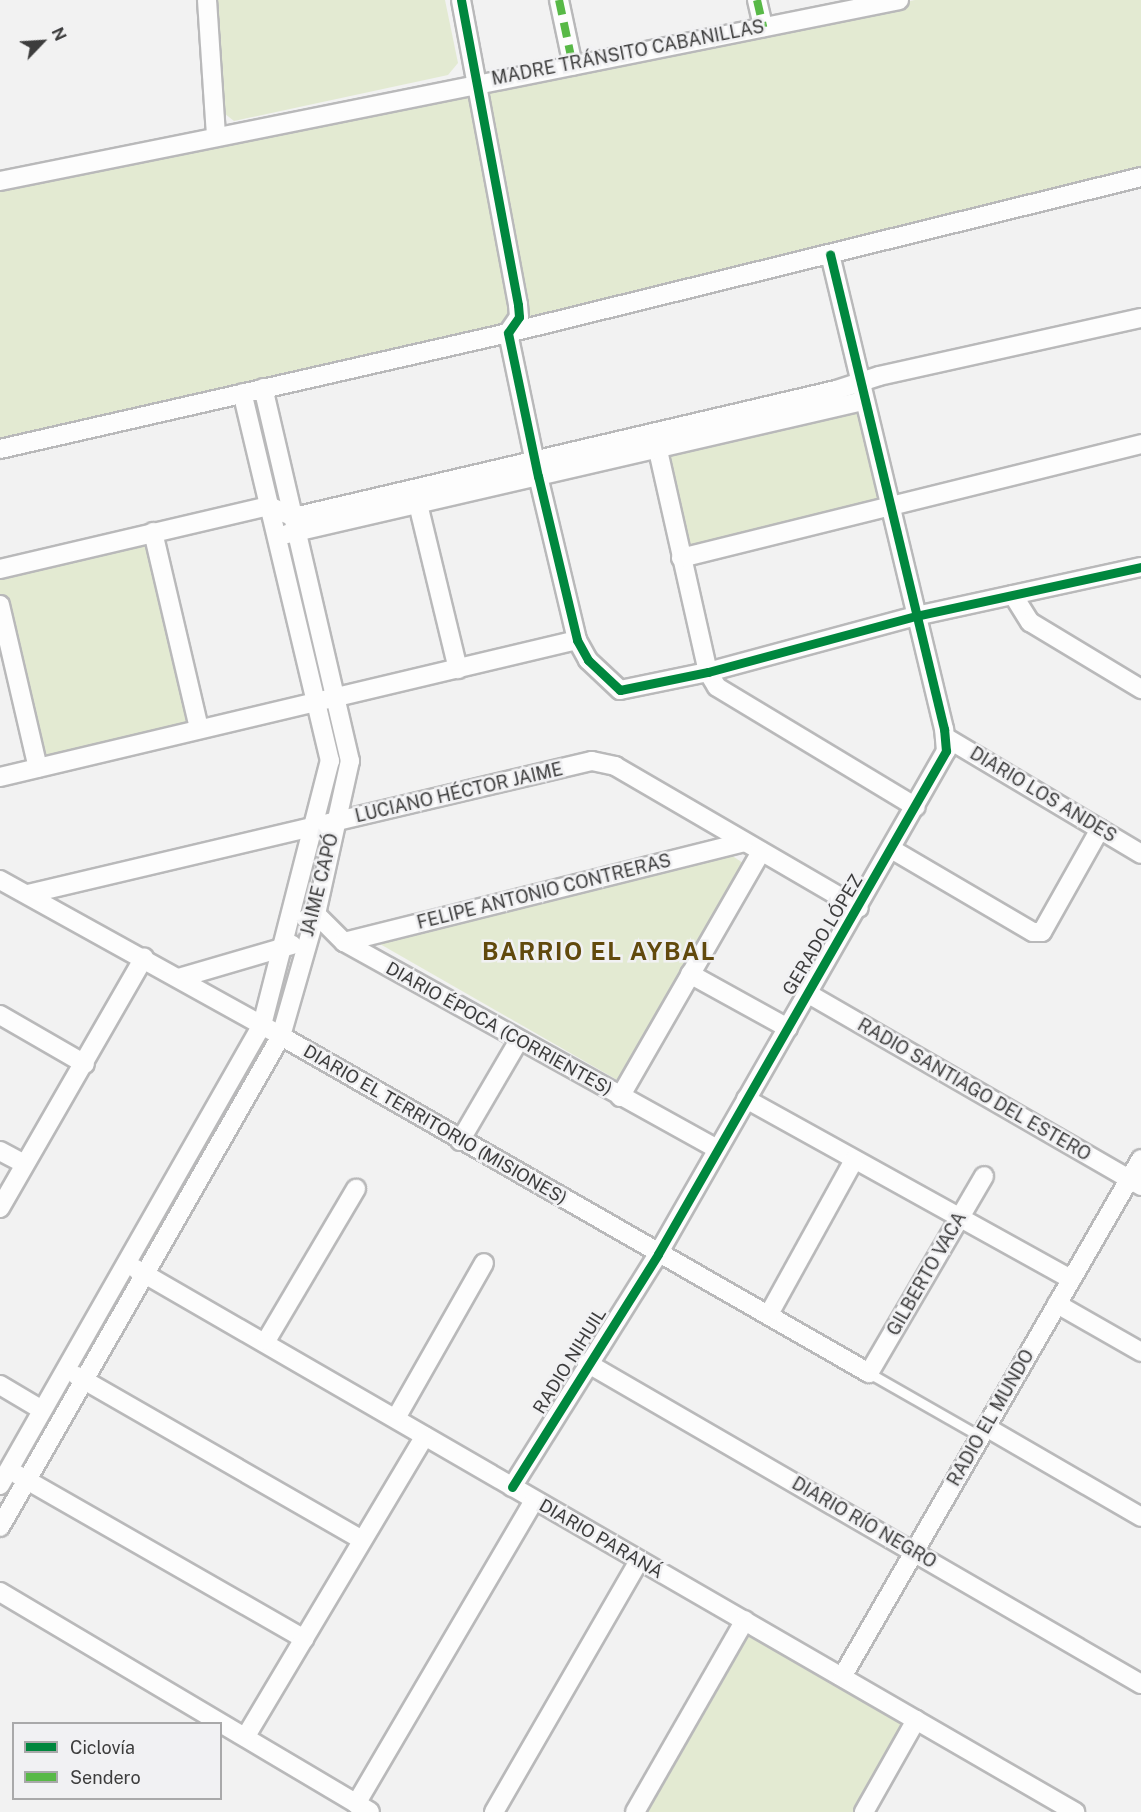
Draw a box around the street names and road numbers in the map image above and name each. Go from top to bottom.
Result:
street label: MADRE TRÁNSITO CABANILLAS [490,16,766,90]
street label: DIARIO LOS ANDES [966,743,1120,847]
street label: LUCIANO HÉCTOR JAIME [353,759,565,827]
street label: JAIME CAPÓ [297,831,343,939]
street label: FELIPE ANTONIO CONTRERAS [415,850,673,934]
street label: GERADO LÓPEZ [778,871,868,999]
street label: DIARIO ÉPOCA (CORRIENTES) [382,958,616,1100]
street label: RADIO SANTIAGO DEL ESTERO [854,1014,1094,1166]
street label: DIARIO EL TERRITORIO (MISIONES) [299,1041,571,1209]
street label: GILBERTO VACA [883,1208,971,1340]
street label: RADIO NIHUIL [529,1304,611,1418]
street label: RADIO EL MUNDO [943,1346,1039,1490]
street label: DIARIO RÍO NEGRO [788,1473,940,1573]
street label: DIARIO PARANÁ [535,1495,667,1583]

